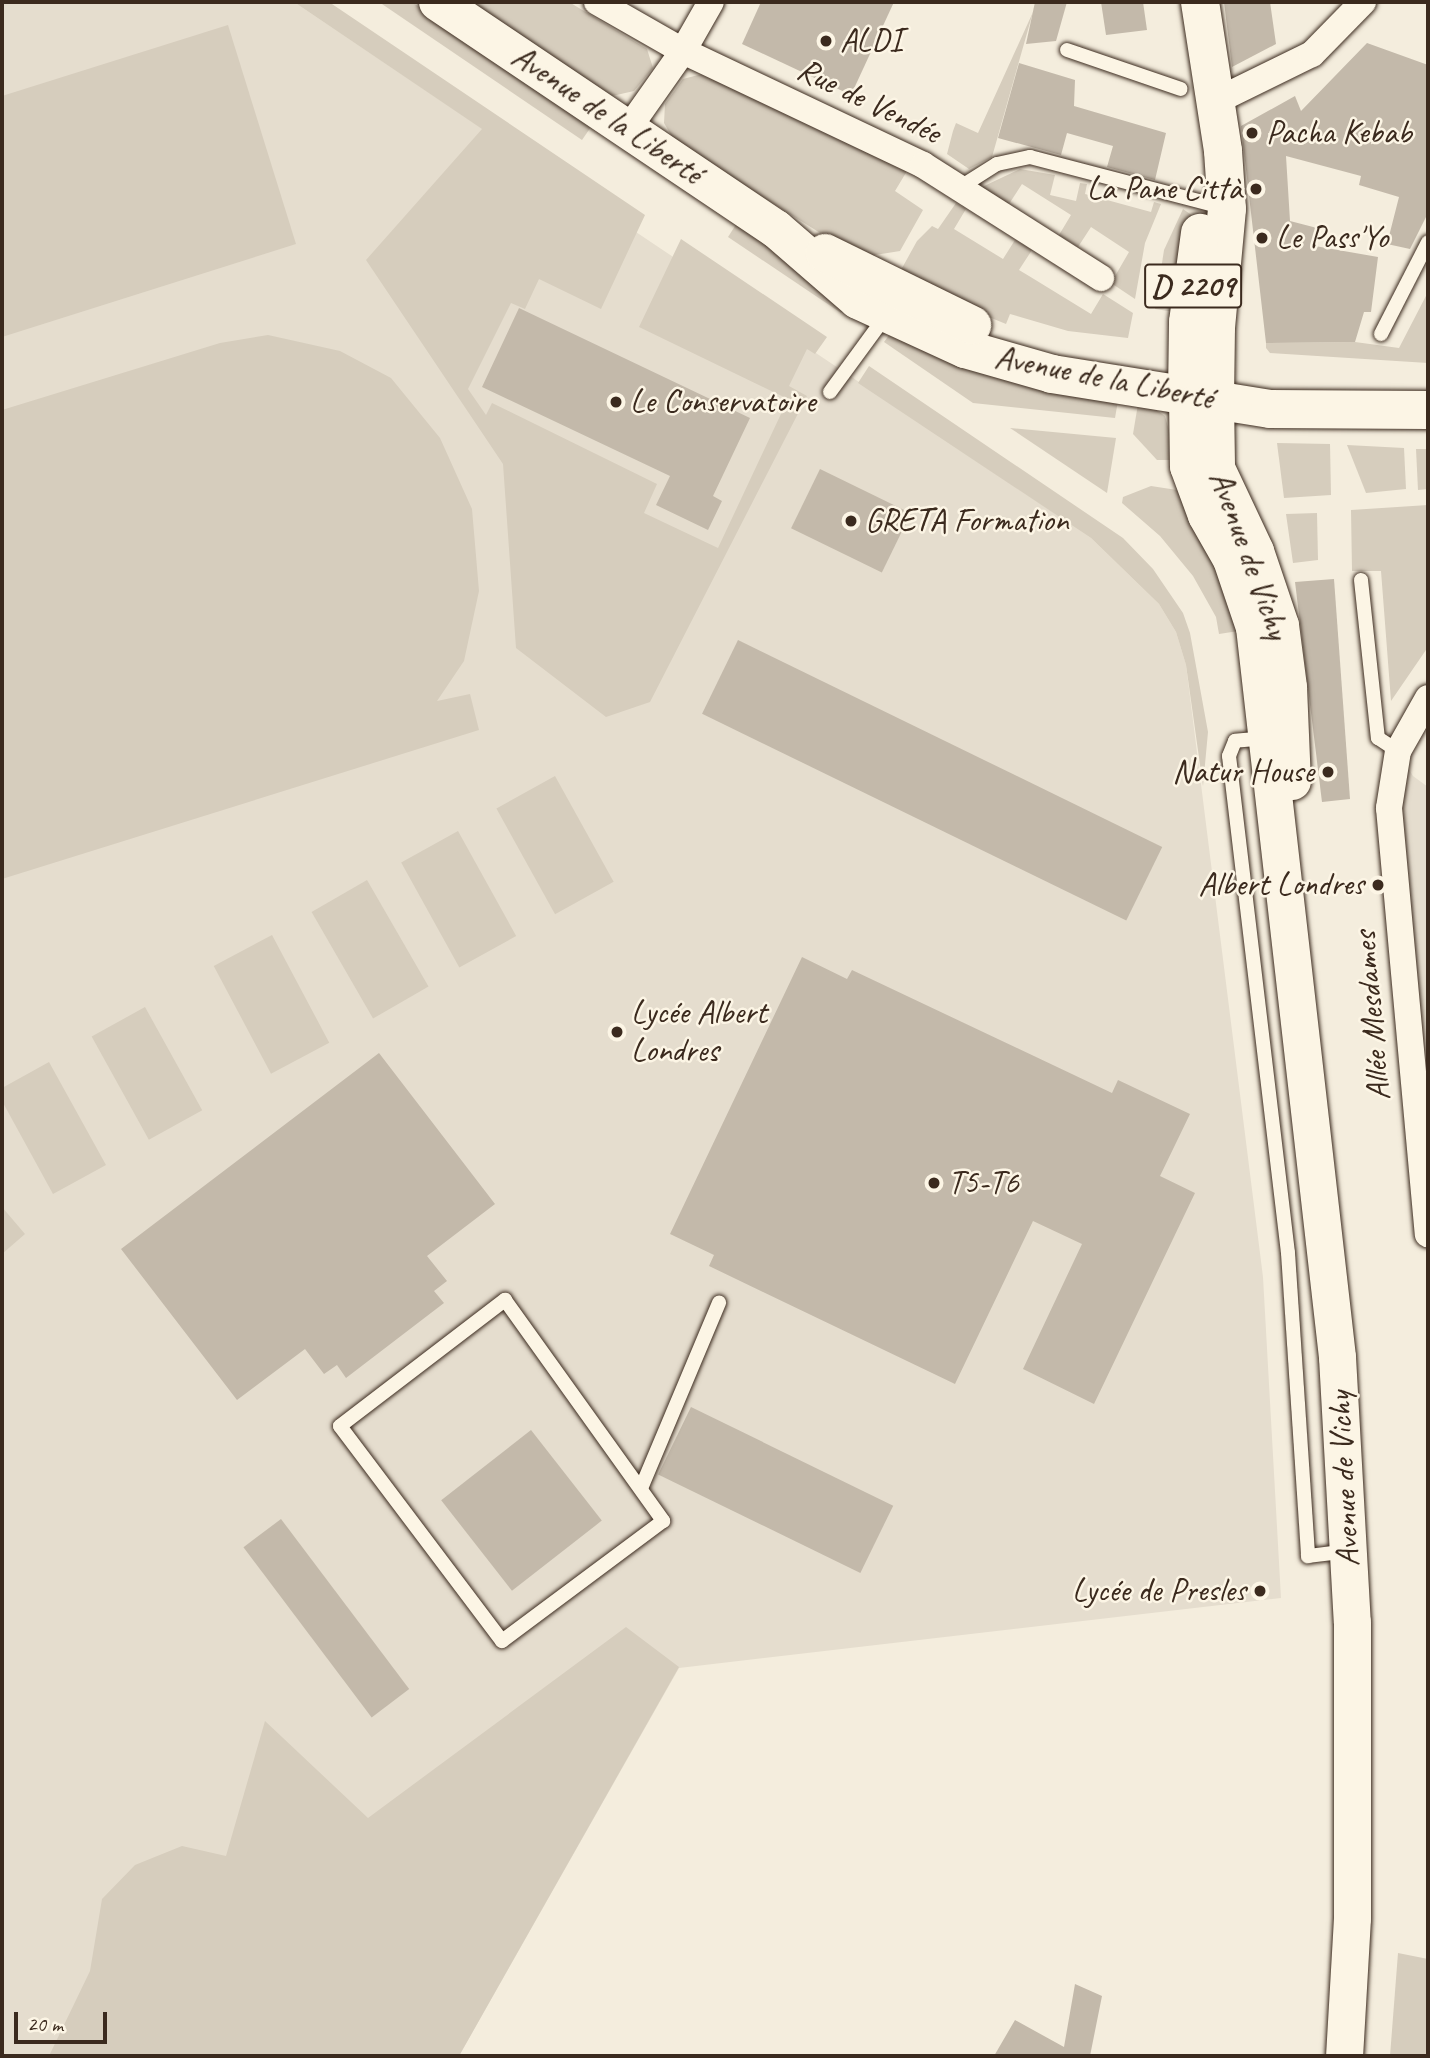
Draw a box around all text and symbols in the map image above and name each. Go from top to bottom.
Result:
place label: ALDI [840,21,903,61]
marker: ALDI [818,33,834,49]
street label: Avenue de la Liberté [504,36,710,194]
street label: Rue de Vendée [791,49,947,153]
place label: Pacha Kebab [1266,113,1410,153]
marker: Pacha Kebab [1244,125,1260,141]
place label: La Pane Città [1086,169,1242,209]
marker: La Pane Città [1248,181,1264,197]
place label: Le Pass'Yo [1276,218,1390,258]
marker: Le Pass'Yo [1254,230,1270,246]
road number: D 2209 [1144,258,1242,314]
street label: Avenue de la Liberté [991,337,1217,419]
place label: Le Conservatoire [630,382,815,422]
marker: Le Conservatoire [608,394,624,410]
street label: Avenue de Vichy [1200,466,1298,644]
place label: GRETA Formation [865,501,1069,541]
marker: GRETA Formation [843,513,859,529]
place label: Natur House [1172,752,1314,792]
marker: Natur House [1320,764,1336,780]
place label: Albert Londres [1199,865,1364,905]
marker: Albert Londres [1370,877,1386,893]
street label: Allée Mesdames [1345,930,1399,1102]
place label: Lycée Albert Londres [631,993,767,1071]
marker: Lycée Albert Londres [609,1024,625,1040]
place label: T5-T6 [948,1163,1019,1203]
marker: T5-T6 [926,1175,942,1191]
street label: Avenue de Vichy [1320,1390,1368,1568]
place label: Lycée de Presles [1072,1571,1246,1611]
marker: Lycée de Presles [1252,1583,1268,1599]
scale bar [18,1998,110,2042]
text: 20 m [27,2011,63,2037]

